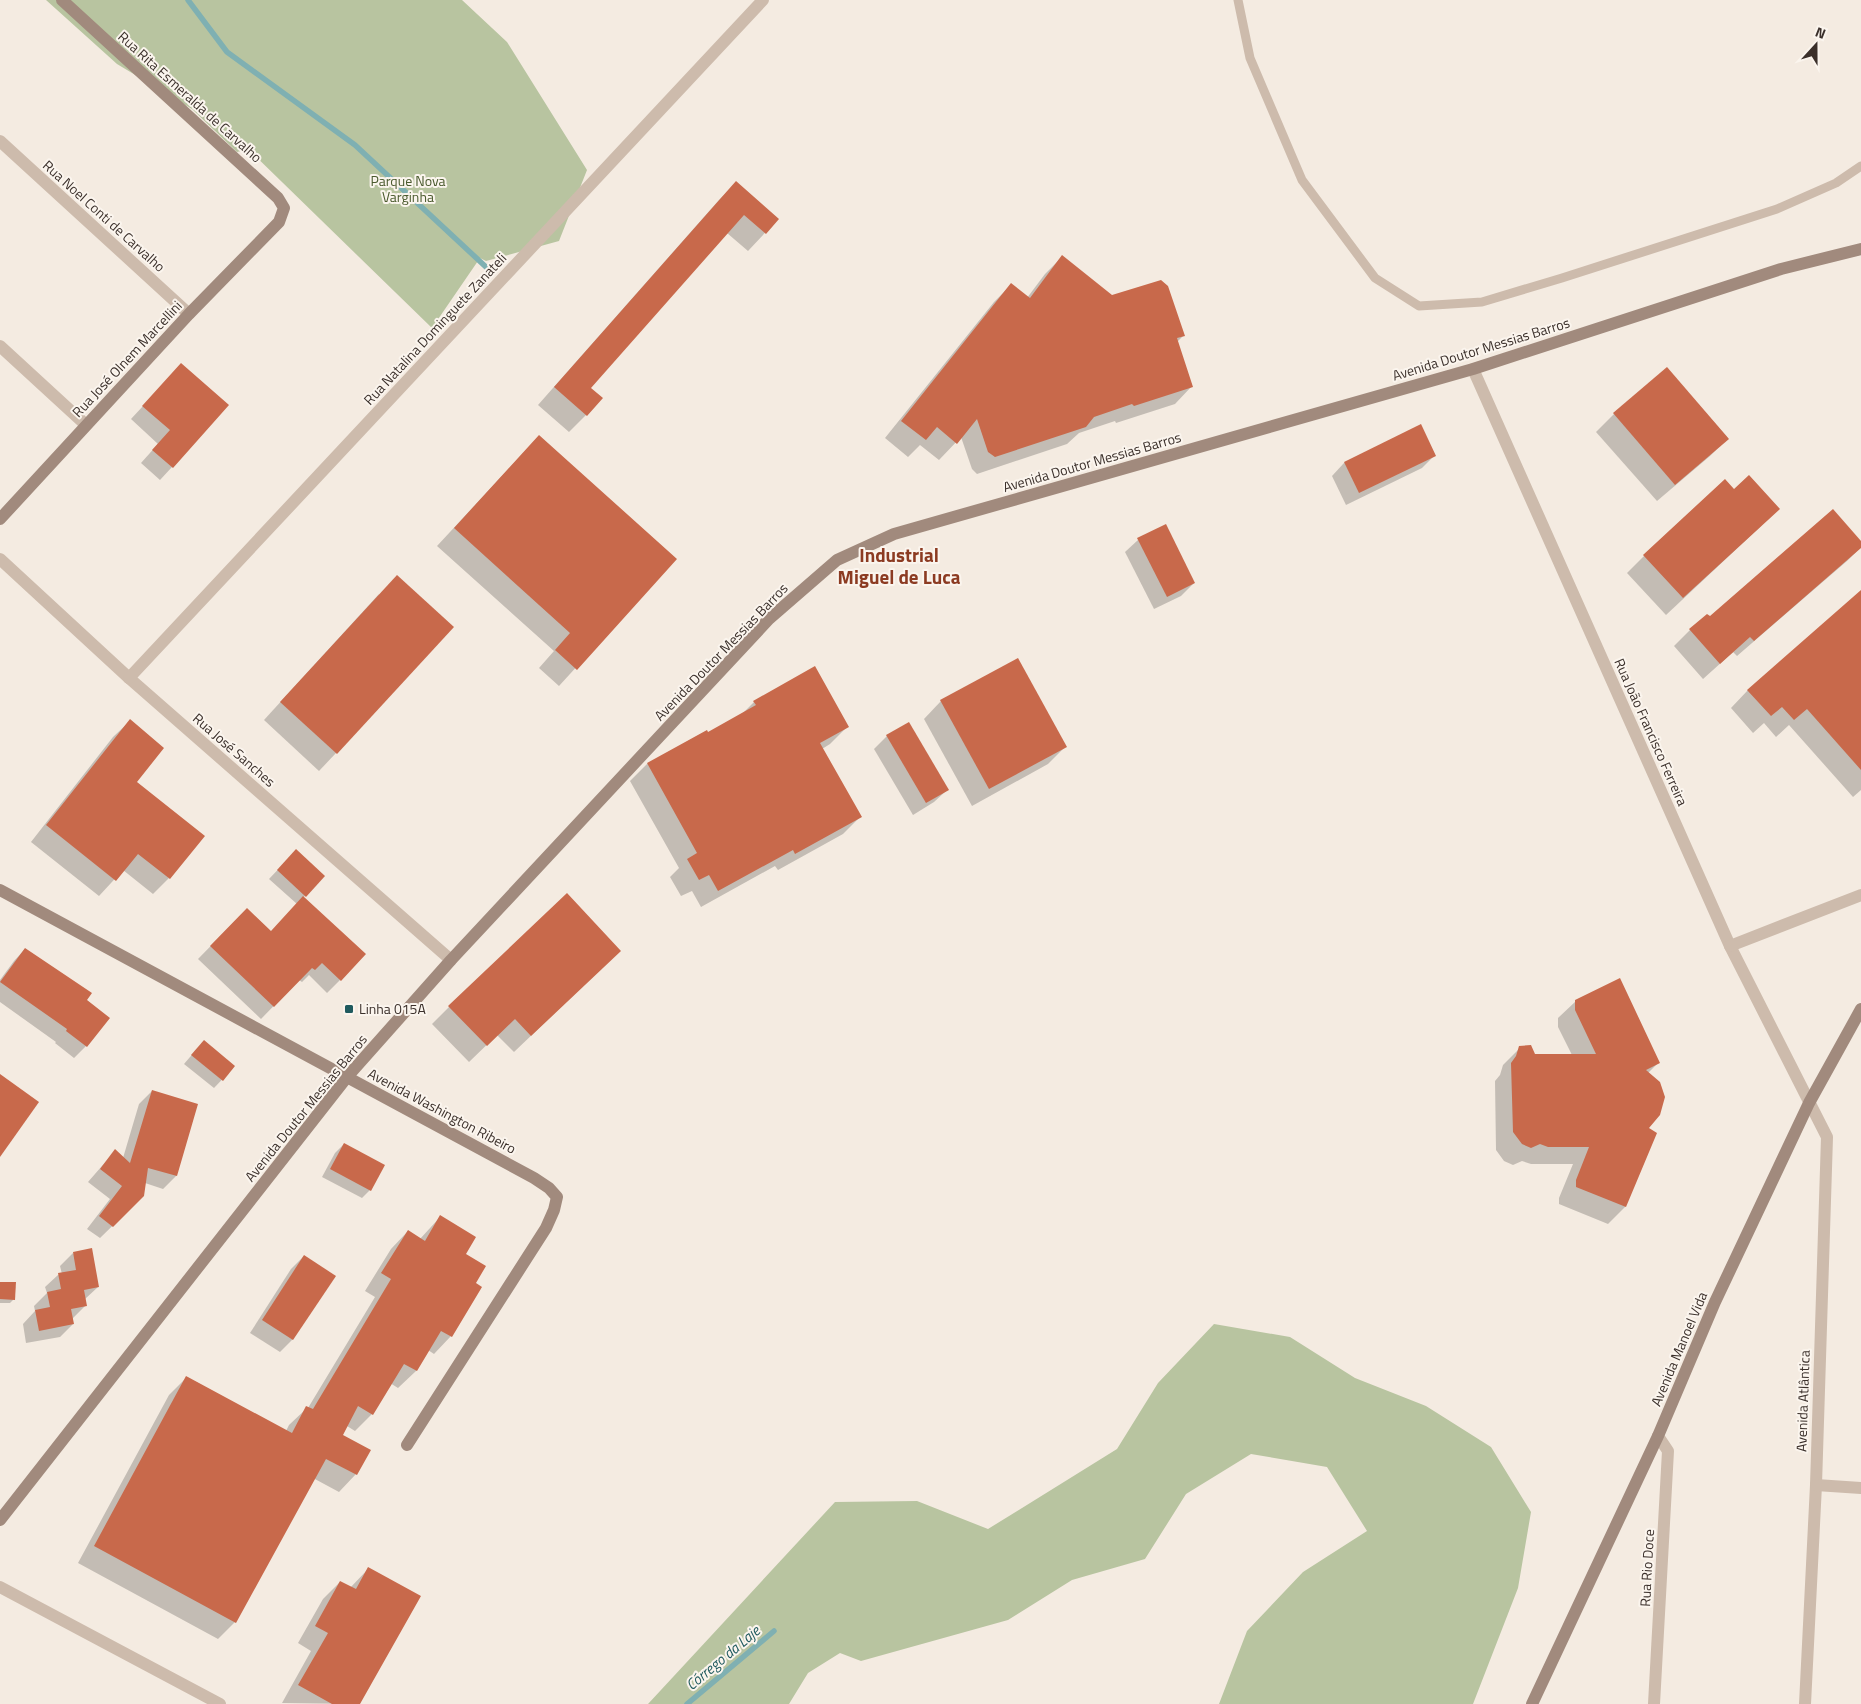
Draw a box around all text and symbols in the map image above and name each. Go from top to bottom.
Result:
north arrow [1791,20,1841,70]
text: N [1813,21,1829,44]
street label: Rua Rita Esmeralda de Carvalho [114,26,267,167]
street label: Rua Noel Conti de Carvalho [38,155,170,276]
park label: Parque Nova Varginha [370,170,446,207]
street label: Rua Natalina Dominguete Zanateli [358,248,511,409]
street label: Rua José Olnem Marcellini [67,296,186,422]
street label: Avenida Doutor Messias Barros [1390,312,1572,386]
street label: Avenida Doutor Messias Barros [1000,426,1183,497]
district label: Industrial Miguel de Luca [838,540,961,591]
street label: Avenida Doutor Messias Barros [649,578,792,725]
street label: Rua João Francisco Ferreira [1609,655,1693,809]
street label: Rua José Sanches [188,708,280,791]
place label: Linha 015A [359,998,426,1019]
marker: Linha 015A [343,1003,355,1015]
street label: Avenida Doutor Messias Barros [239,1029,372,1186]
street label: Avenida Washington Ribeiro [364,1063,520,1159]
street label: Avenida Manoel Vida [1645,1288,1712,1409]
street label: Avenida Atlântica [1790,1350,1815,1452]
street label: Rua Rio Doce [1634,1529,1659,1607]
water label: Córrego da Laje [680,1619,766,1696]

